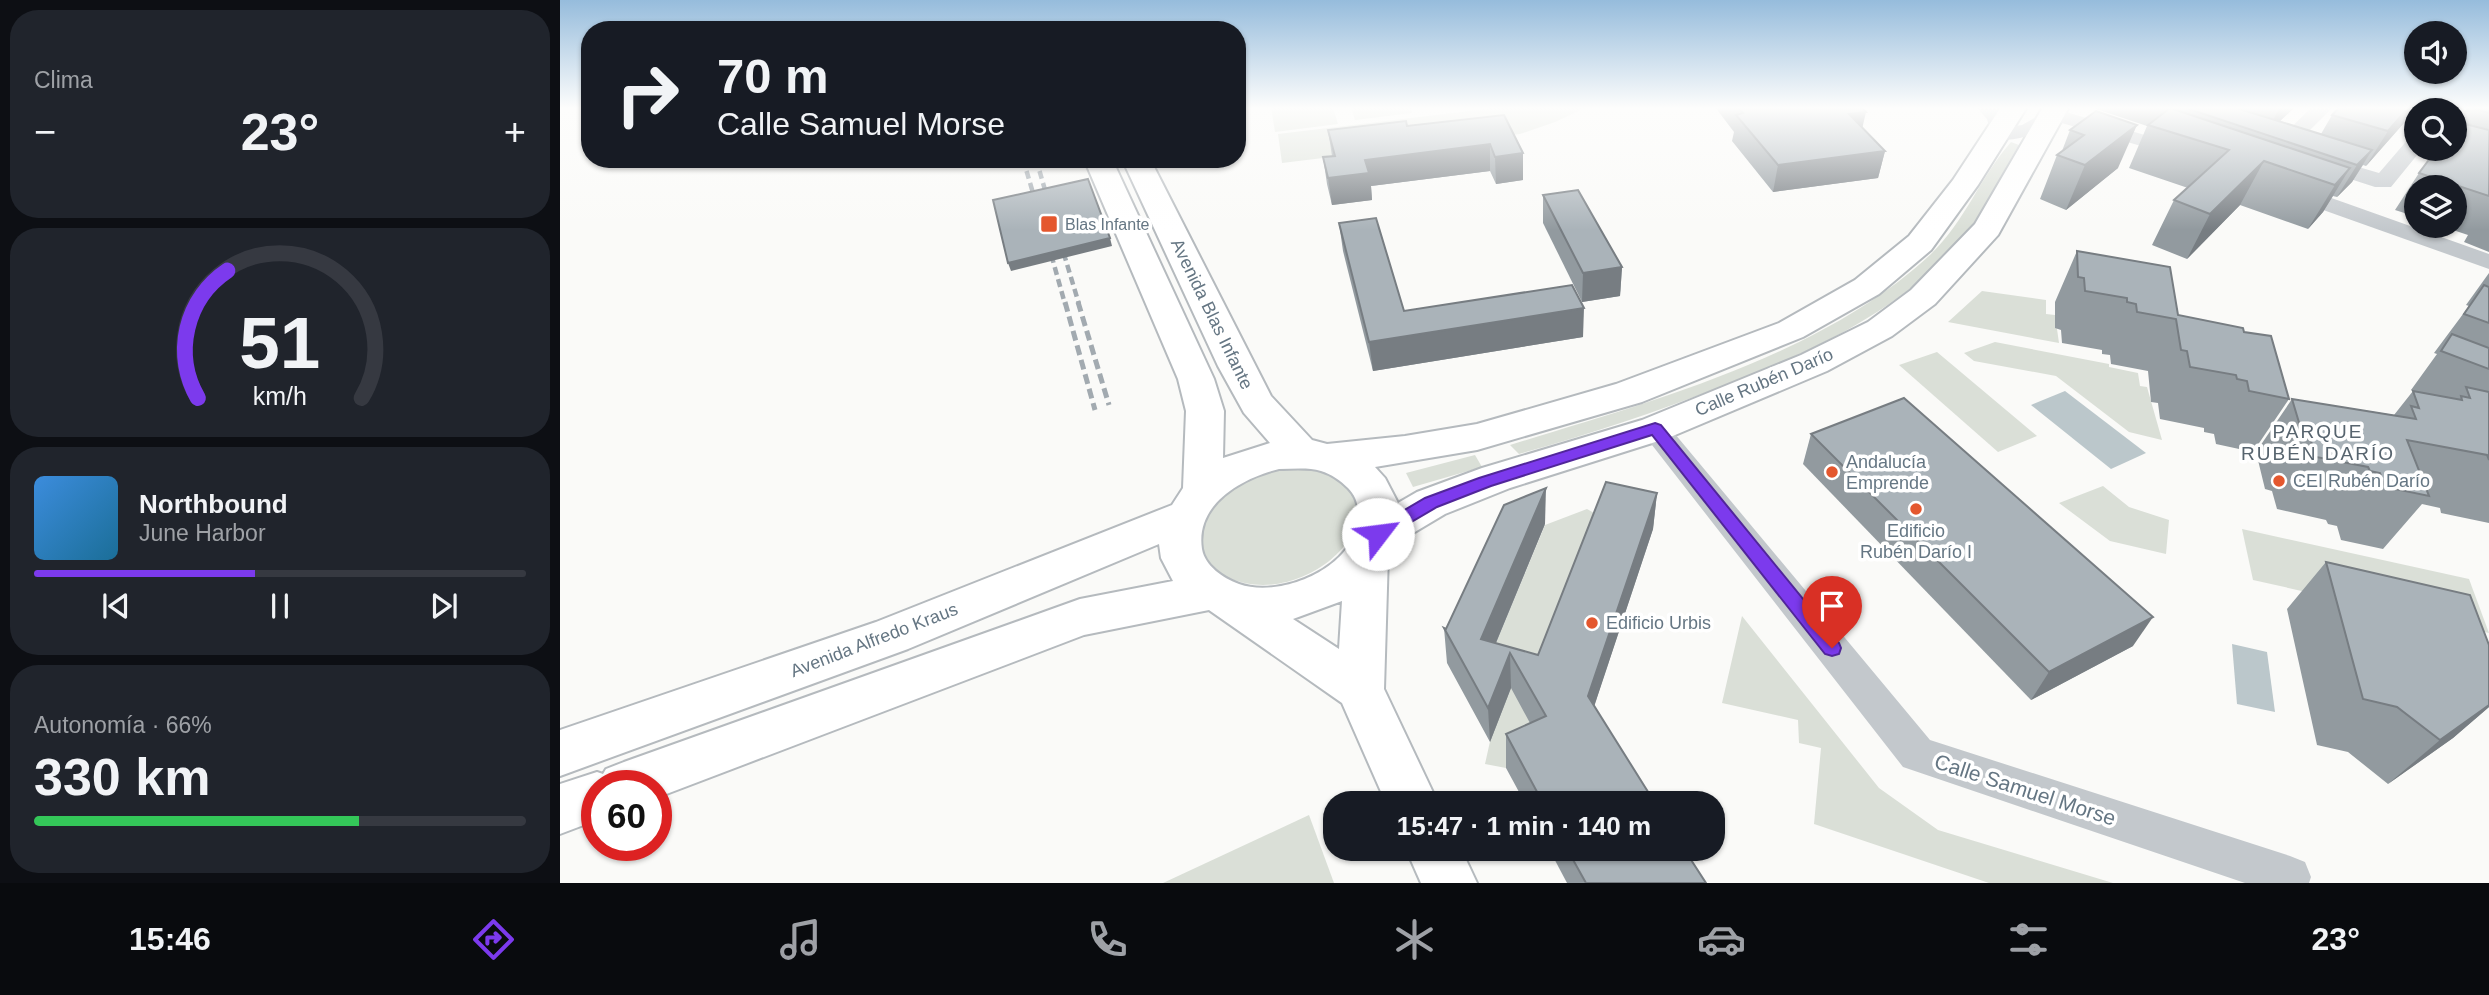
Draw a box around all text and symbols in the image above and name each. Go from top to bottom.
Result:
map controls [2404,21,2467,238]
button: sound [2404,21,2467,84]
icon: right [602,49,693,140]
text: 70 m [717,49,829,103]
text: Clima [34,67,93,93]
button: search [2404,98,2467,161]
text: 23° [241,103,319,161]
text: Calle Samuel Morse [717,106,1005,142]
text: − [34,111,56,153]
text: + [504,111,526,153]
button: layers [2404,175,2467,238]
marker: Blas Infante [1039,214,1059,234]
place label: Blas Infante [1065,216,1150,233]
street label: Avenida Blas Infante [1167,236,1257,392]
text: 51 [240,303,320,384]
street label: Calle Rubén Darío [1692,344,1836,420]
text: km/h [253,382,307,410]
district label: PARQUE RUBÉN DARÍO [2241,421,2395,464]
place label: Andalucía Emprende [1846,452,1929,493]
marker: Andalucía Emprende [1824,464,1840,480]
place label: CEI Rubén Darío [2293,471,2430,491]
marker: CEI Rubén Darío [2271,473,2287,489]
text: Northbound [139,489,288,519]
position arrow [1341,497,1415,571]
marker: Edificio Rubén Darío I [1908,501,1924,517]
text: June Harbor [139,520,266,546]
place label: Edificio Rubén Darío I [1860,521,1972,562]
pin [1802,576,1862,648]
icon: previous [97,587,135,625]
icon: pause [261,587,299,625]
icon: next [425,587,463,625]
icon: arrive [1813,587,1851,625]
street label: Avenida Alfredo Kraus [787,599,961,681]
place label: Edificio Urbis [1606,613,1711,633]
marker: Edificio Urbis [1584,615,1600,631]
text: Autonomía · 66% [34,712,212,738]
text: 330 km [34,748,210,806]
street label: Calle Samuel Morse [1932,749,2119,830]
speed limit sign: 60 [581,770,672,861]
text: 15:47 · 1 min · 140 m [1397,811,1651,841]
icon: directions [469,915,518,964]
icon: music [776,915,825,964]
icon: phone [1083,915,1132,964]
icon: climate [1390,915,1439,964]
icon: car [1697,915,1746,964]
icon: filters [2004,915,2053,964]
text: 15:46 [129,921,211,957]
text: 23° [2312,921,2360,957]

